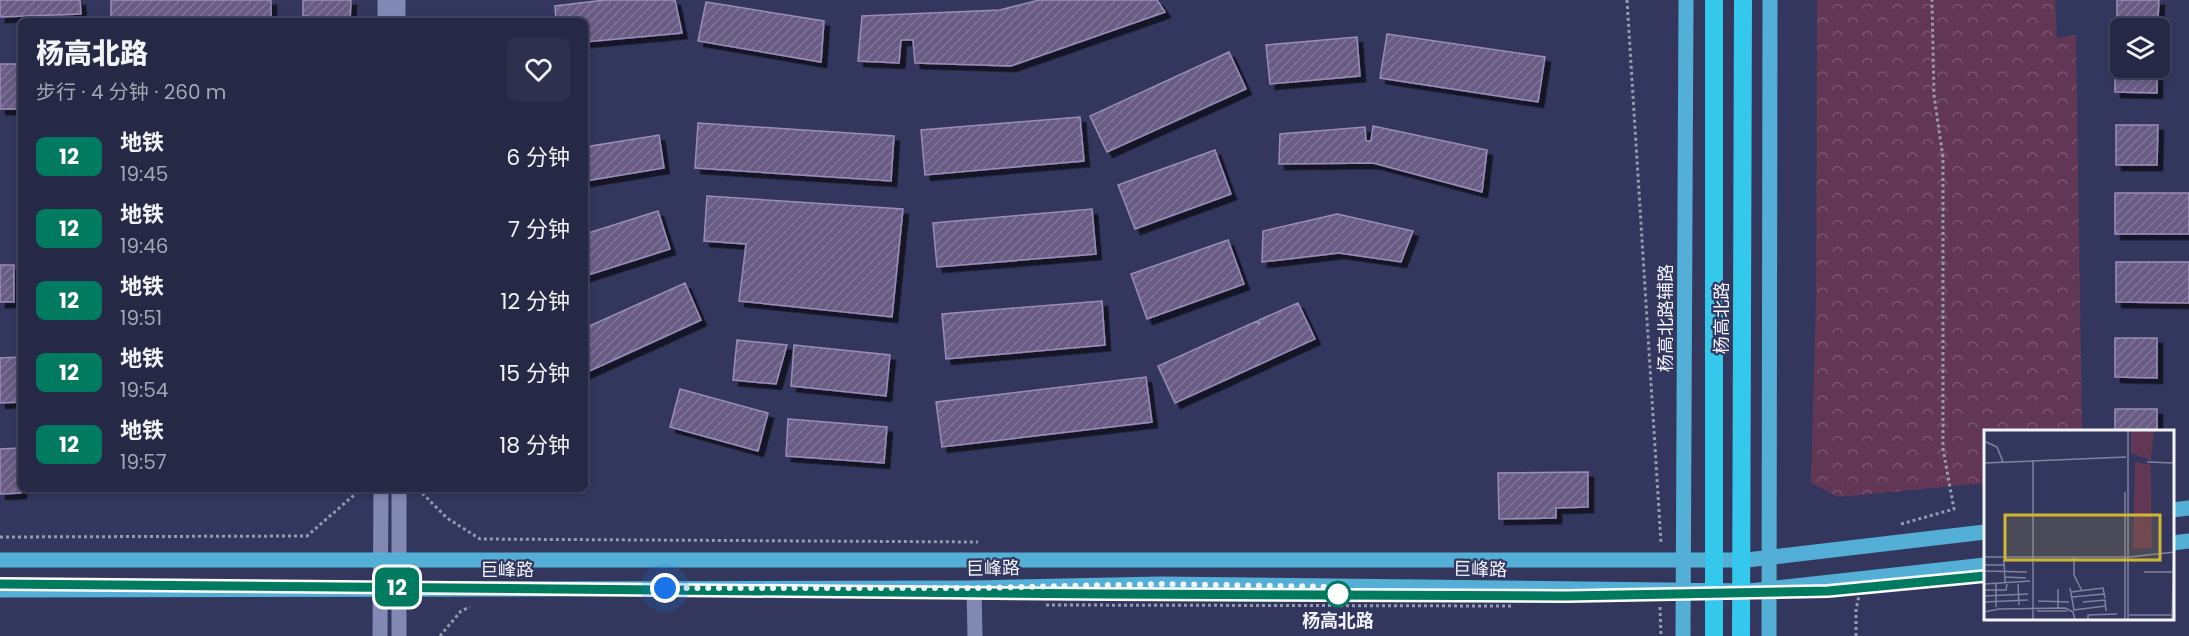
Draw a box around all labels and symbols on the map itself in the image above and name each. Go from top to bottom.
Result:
street label: 杨高北路辅路 [1653,264,1678,372]
street label: 杨高北路 [1709,282,1734,354]
inset map [1984,430,2174,621]
street label: 巨峰路 [966,555,1020,581]
street label: 巨峰路 [1453,556,1507,582]
street label: 巨峰路 [480,557,534,582]
line badge: 12 [370,568,424,606]
your location [650,573,680,603]
marker: 杨高北路 [1325,581,1351,607]
place label: 杨高北路 [1302,608,1374,633]

